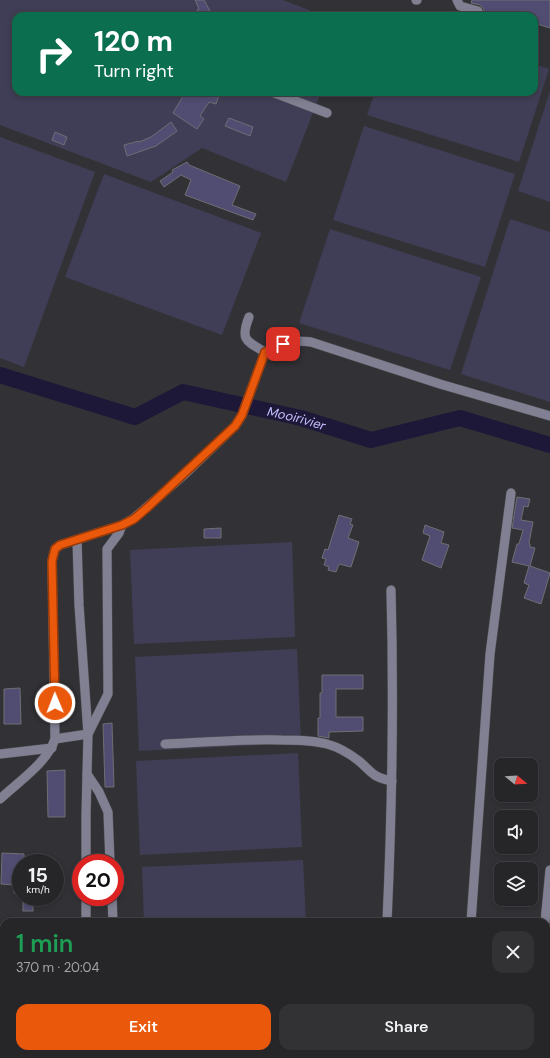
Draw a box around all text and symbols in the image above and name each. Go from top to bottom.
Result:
text: 120 m [94,23,173,60]
icon: right [28,28,80,80]
text: Turn right [94,59,174,83]
pin [266,327,300,361]
icon: arrive [272,333,294,355]
water label: Mooirivier [266,403,329,435]
position arrow [34,682,76,724]
north arrow [494,758,538,802]
map controls [494,758,538,906]
button: sound [494,810,538,854]
speed limit sign: 20 [72,854,124,906]
text: 15 [28,862,48,888]
button: layers [494,862,538,906]
text: km/h [26,883,50,896]
text: 1 min [16,928,73,959]
button: close [492,931,534,973]
text: 370 m · 20:04 [16,959,99,976]
button: Exit [16,1004,271,1050]
button: Share [279,1004,534,1050]

